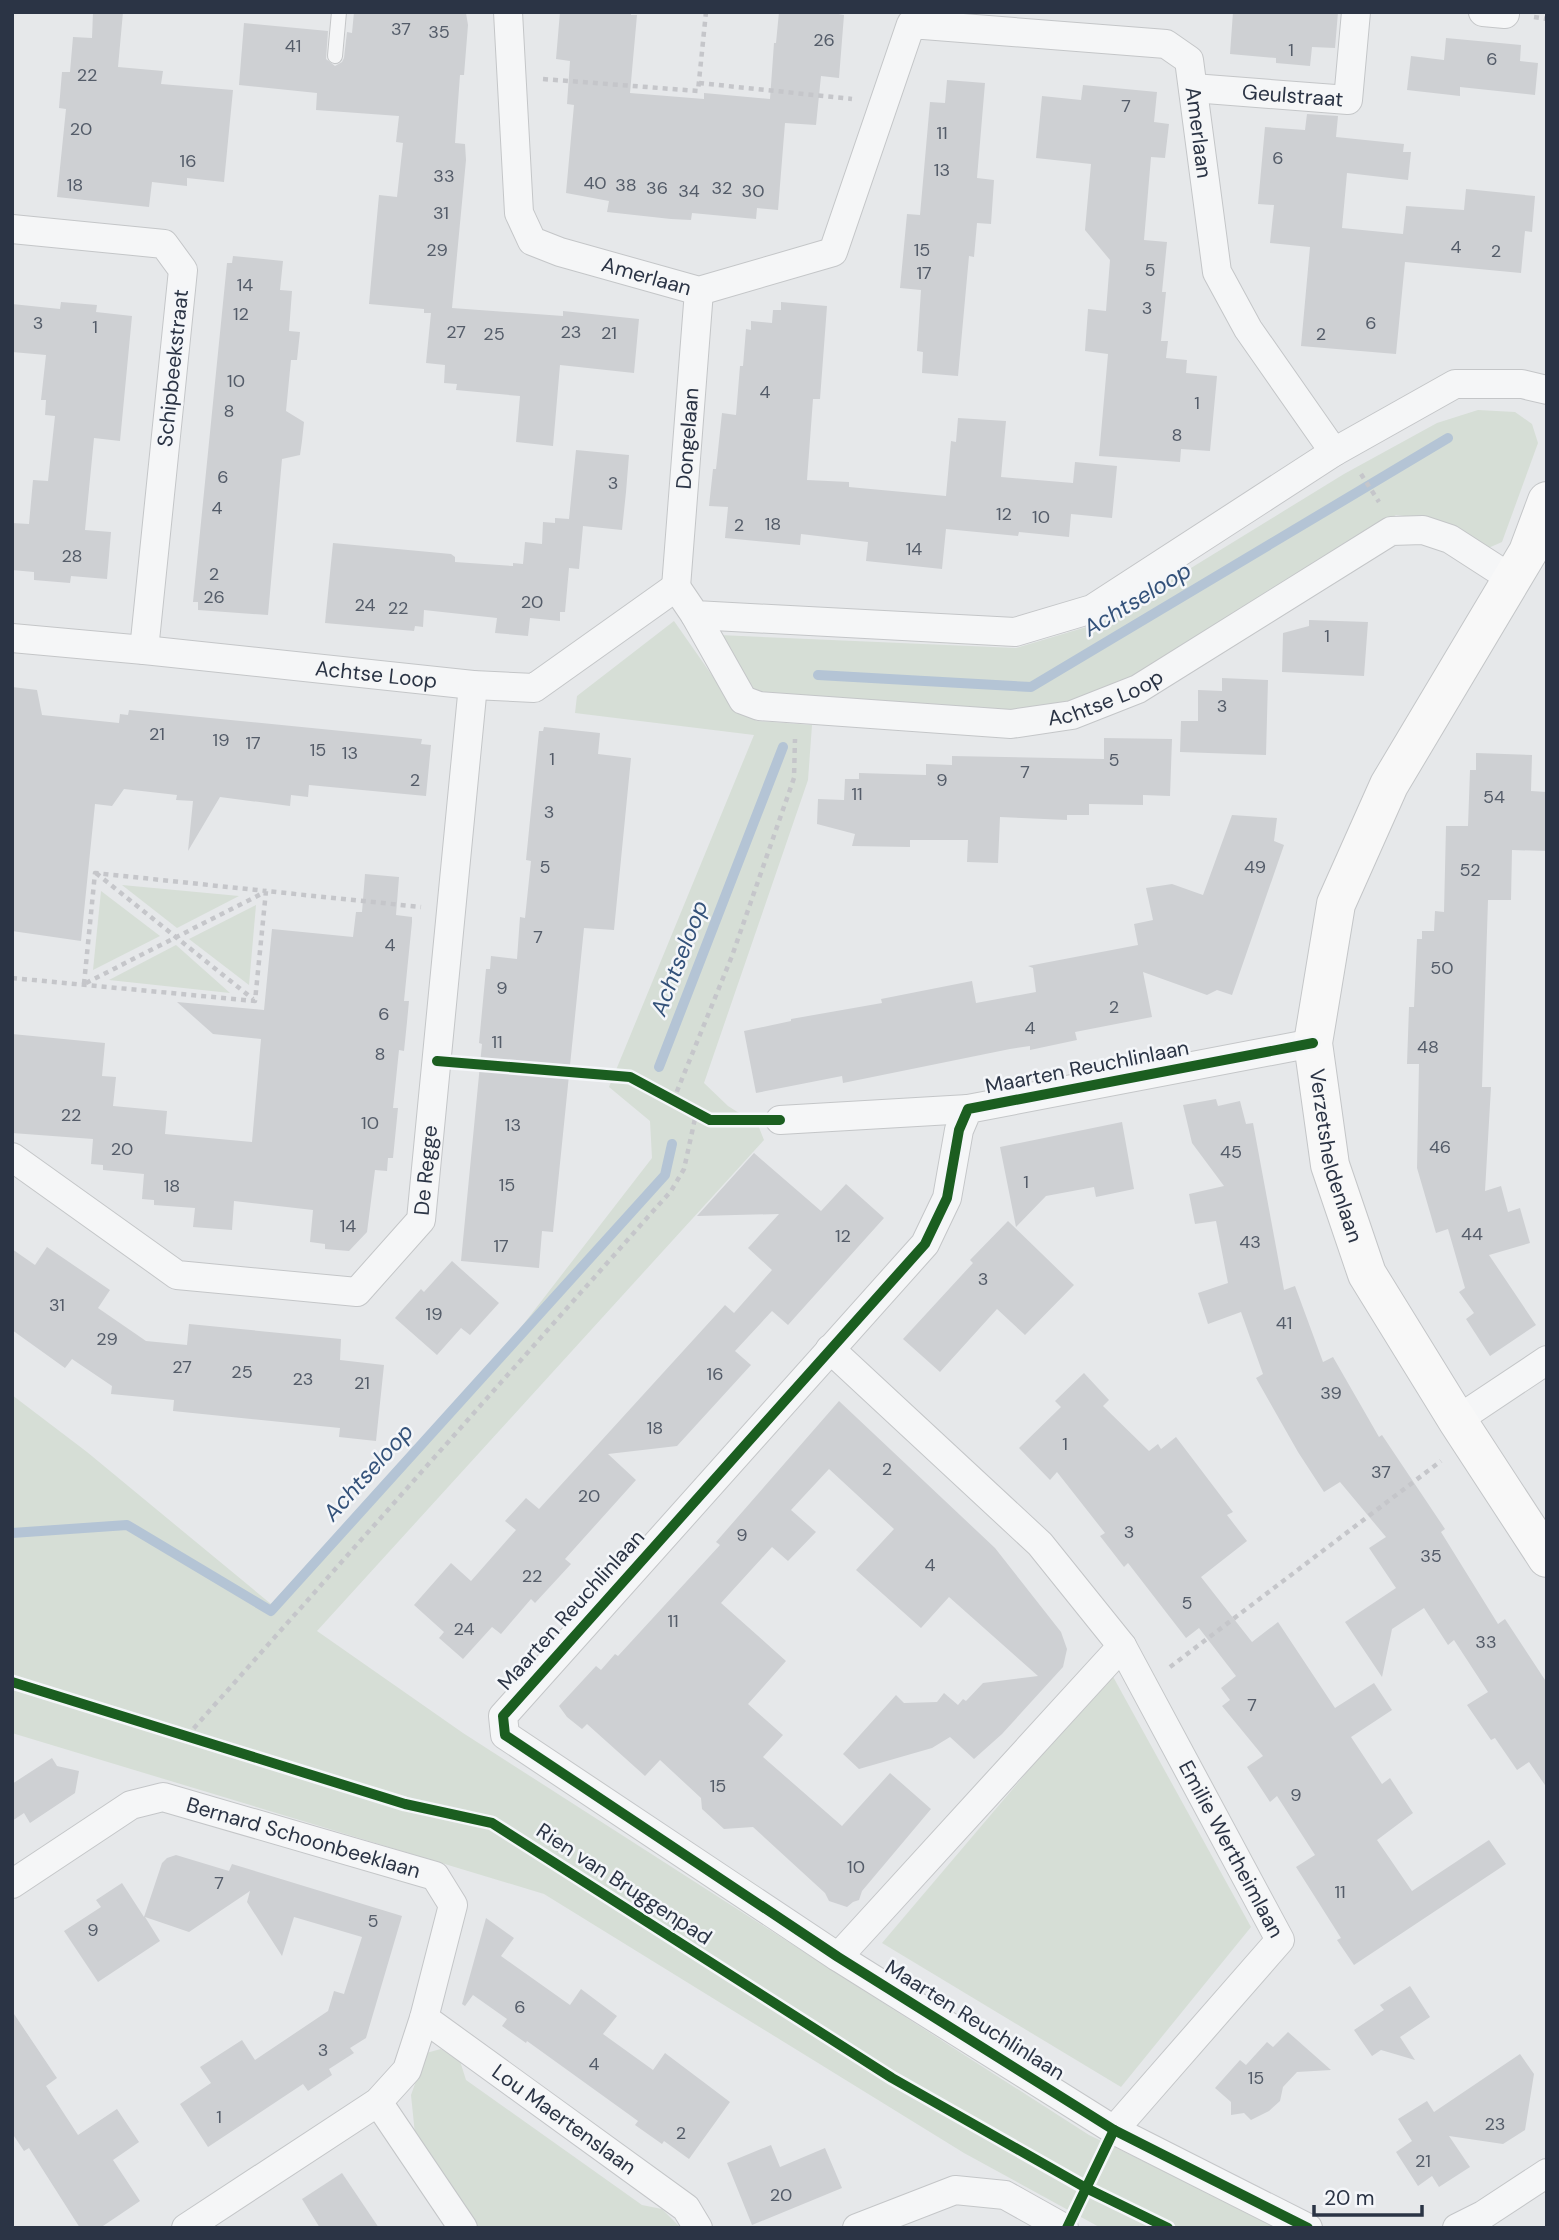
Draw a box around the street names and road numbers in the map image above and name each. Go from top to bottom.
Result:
street label: Geulstraat [1241,78,1344,114]
street label: Amerlaan [1179,85,1218,180]
street label: Amerlaan [598,250,694,302]
street label: Schipbeekstraat [151,288,195,448]
street label: Dongelaan [670,387,705,490]
street label: Achtse Loop [314,654,439,695]
street label: Achtse Loop [1046,663,1169,732]
street label: Maarten Reuchlinlaan [983,1034,1191,1100]
street label: Verzetsheldenlaan [1303,1067,1369,1246]
street label: De Regge [408,1124,444,1217]
street label: Maarten Reuchlinlaan [491,1524,651,1696]
street label: Emilie Wertheimlaan [1172,1755,1290,1943]
street label: Bernard Schoonbeeklaan [183,1791,424,1885]
street label: Rien van Bruggenpad [531,1817,717,1951]
street label: Maarten Reuchlinlaan [880,1953,1070,2087]
street label: Lou Maertenslaan [486,2058,642,2181]

